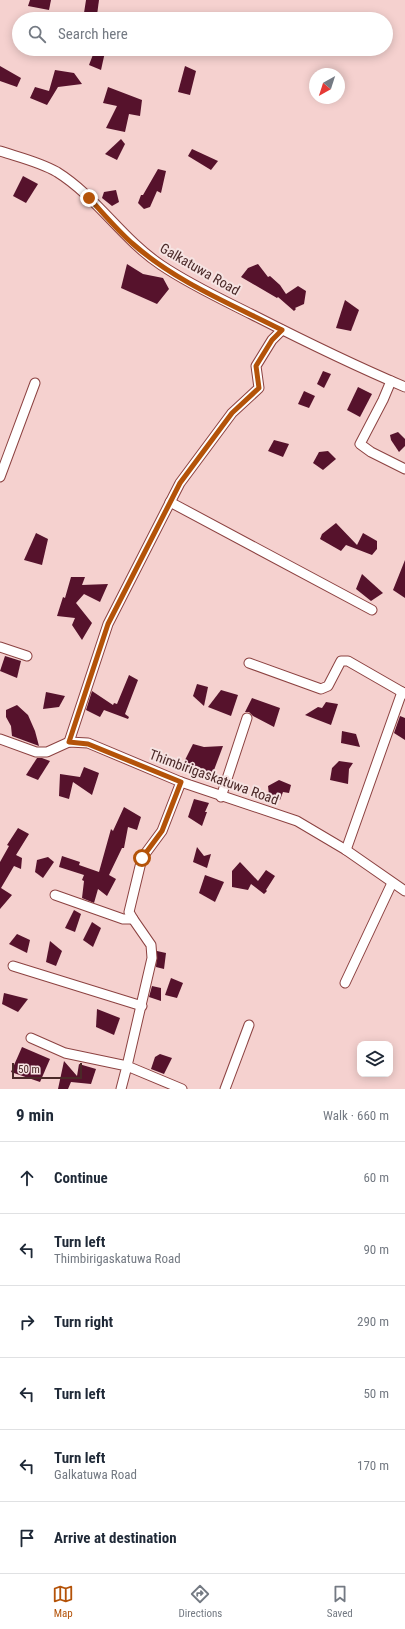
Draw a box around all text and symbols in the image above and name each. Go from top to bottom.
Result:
search box [12,12,393,56]
icon: search [26,23,48,45]
text: Search here [58,25,128,43]
north arrow [309,68,345,104]
route end [80,189,98,207]
street label: Galkatuwa Road [157,240,243,298]
street label: Thimbirigaskatuwa Road [147,746,281,808]
route start [133,849,151,867]
map controls [357,1041,393,1077]
button: layers [357,1041,393,1077]
scale bar [12,1061,82,1080]
text: 50 m [18,1063,40,1076]
text: 9 min [16,1105,54,1125]
text: Walk · 660 m [323,1108,389,1123]
icon: ahead [16,1167,38,1189]
text: Continue [54,1169,108,1187]
text: 60 m [363,1170,389,1185]
text: Turn left [54,1233,105,1251]
icon: left [16,1239,38,1261]
text: 90 m [363,1242,389,1257]
text: Thimbirigaskatuwa Road [54,1251,181,1266]
icon: right [16,1311,38,1333]
text: Turn right [54,1313,113,1331]
text: 290 m [357,1314,389,1329]
icon: left [16,1383,38,1405]
text: Turn left [54,1385,105,1403]
text: 50 m [363,1386,389,1401]
text: Turn left [54,1449,105,1467]
icon: left [16,1455,38,1477]
text: 170 m [357,1458,389,1473]
text: Galkatuwa Road [54,1467,137,1482]
icon: arrive [16,1527,38,1549]
text: Arrive at destination [54,1529,177,1547]
tab: Map [52,1583,74,1620]
tab: Directions [178,1583,222,1620]
tab: Saved [327,1583,353,1620]

